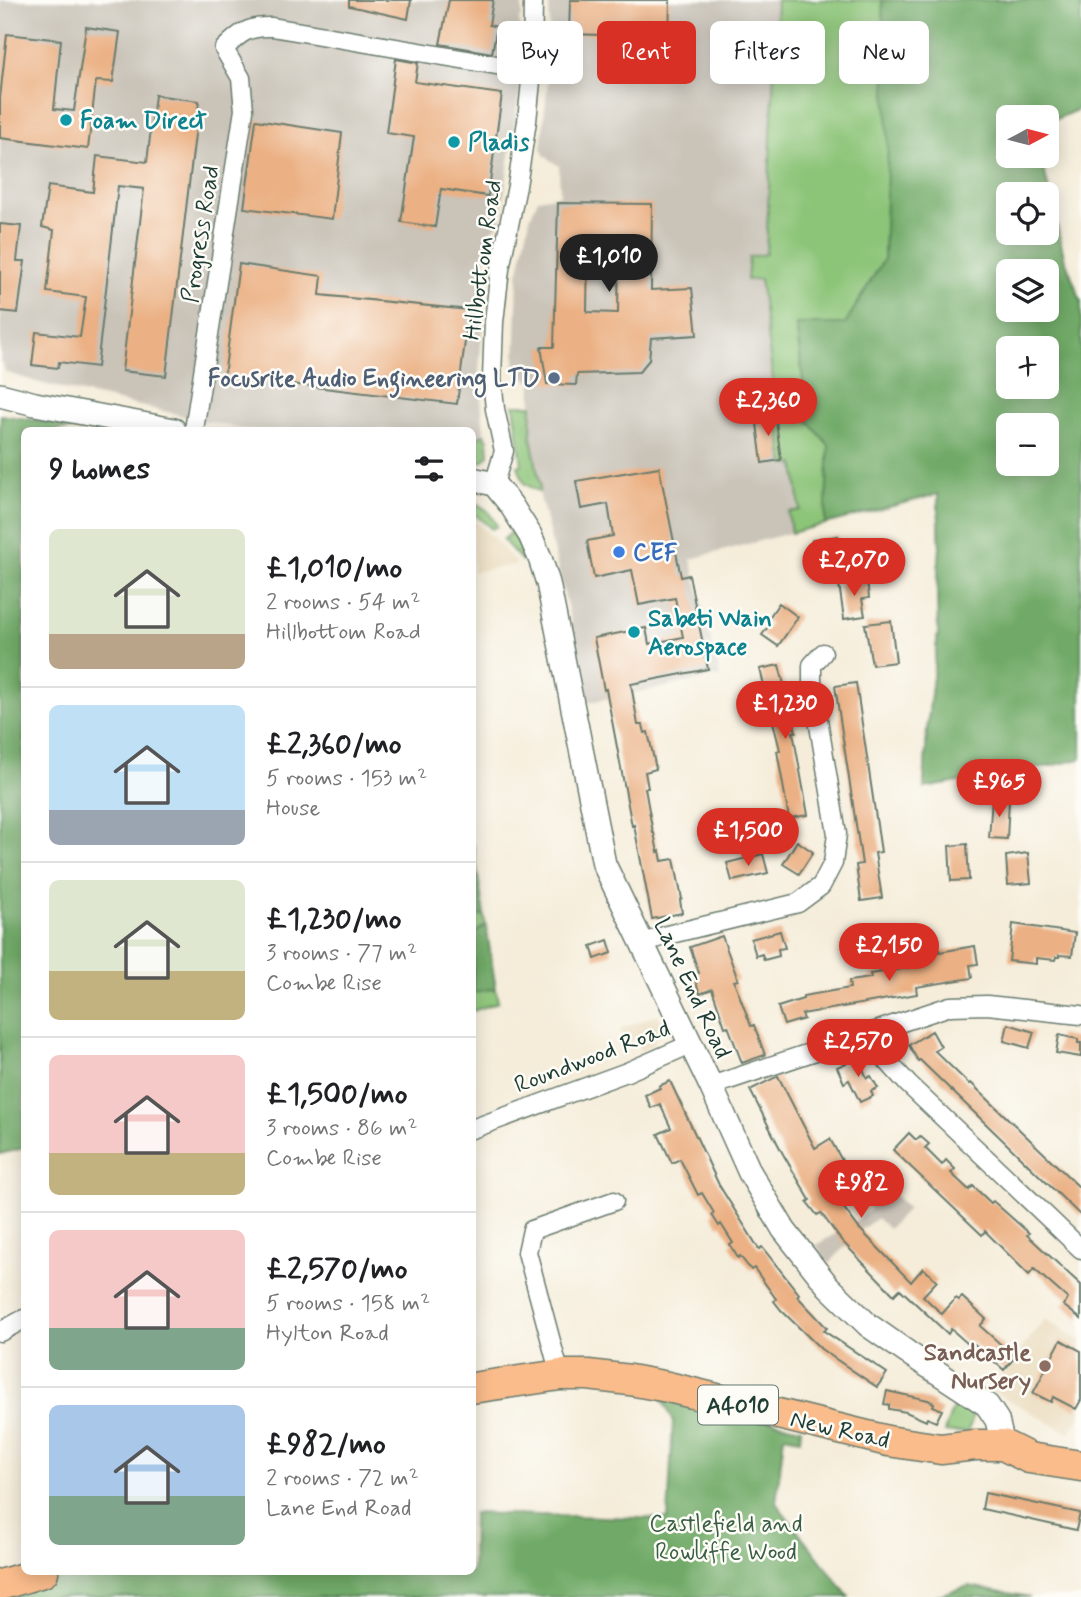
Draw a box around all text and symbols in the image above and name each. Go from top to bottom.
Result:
chip: Buy [497,21,583,84]
chip: Rent [597,21,696,84]
chip: Filters [710,21,825,84]
chip: New [839,21,929,84]
north arrow [996,105,1059,168]
map controls [996,105,1059,476]
place label: Foam Direct [80,106,207,137]
marker: Foam Direct [58,112,74,128]
place label: Pladis [468,128,530,159]
marker: Pladis [446,134,462,150]
street label: Progress Road [175,163,228,305]
street label: Hillbottom Road [457,178,510,342]
button: locate [996,182,1059,245]
pin: £1,010 [552,234,666,294]
text: £1,010 [576,242,642,272]
button: layers [996,259,1059,322]
button: + [996,336,1059,399]
place label: Focusrite Audio Engineering LTD [208,364,540,398]
marker: Focusrite Audio Engineering LTD [546,370,562,386]
pin: £2,360 [711,378,825,438]
text: £2,360 [735,386,801,416]
button: − [996,413,1059,476]
text: 9 homes [49,450,150,489]
icon: filters [410,450,448,488]
place label: CEF [633,538,678,569]
pin: £2,070 [797,538,911,598]
marker: CEF [611,544,627,560]
text: £2,070 [818,546,890,576]
text: £1,010/mo [266,549,402,588]
icon: home [105,557,189,641]
text: 2 rooms · 54 m² [266,588,420,618]
place label: Sabeti Wain Aerospace [648,604,772,663]
text: Hillbottom Road [266,618,421,648]
marker: Sabeti Wain Aerospace [626,624,642,640]
pin: £1,230 [728,682,842,741]
text: £1,230 [752,689,818,719]
text: £2,360/mo [266,725,402,764]
icon: home [105,733,189,817]
pin: £965 [958,760,1040,819]
text: 5 rooms · 153 m² [266,764,427,794]
text: £965 [973,767,1025,797]
text: House [266,794,320,824]
pin: £1,500 [691,808,805,868]
text: £1,500 [713,816,783,846]
text: £1,230/mo [266,900,402,939]
icon: home [105,908,189,992]
street label: Lane End Road [645,913,738,1064]
pin: £2,150 [832,923,946,983]
text: £2,150 [855,931,923,961]
text: 3 rooms · 77 m² [266,939,417,969]
text: Combe Rise [266,969,382,999]
street label: Roundwood Road [510,1013,675,1101]
pin: £2,570 [801,1020,915,1079]
text: £2,570 [823,1027,893,1057]
text: £1,500/mo [266,1075,408,1114]
icon: home [105,1083,189,1167]
text: 3 rooms · 86 m² [266,1114,417,1144]
text: Combe Rise [266,1144,382,1174]
pin: £982 [820,1160,902,1220]
text: £982 [834,1168,888,1198]
text: £2,570/mo [266,1250,408,1289]
icon: home [105,1258,189,1342]
text: 5 rooms · 158 m² [266,1289,430,1319]
text: Hylton Road [266,1319,389,1349]
place label: Sandcastle Nursery [924,1338,1031,1397]
marker: Sandcastle Nursery [1037,1358,1053,1374]
road number: A4010 [698,1386,778,1424]
street label: New Road [787,1404,892,1457]
text: £982/mo [266,1425,386,1464]
icon: home [105,1433,189,1517]
text: 2 rooms · 72 m² [266,1464,419,1494]
text: Lane End Road [266,1494,412,1524]
park label: Castlefield and Rowliffe Wood [649,1509,803,1568]

